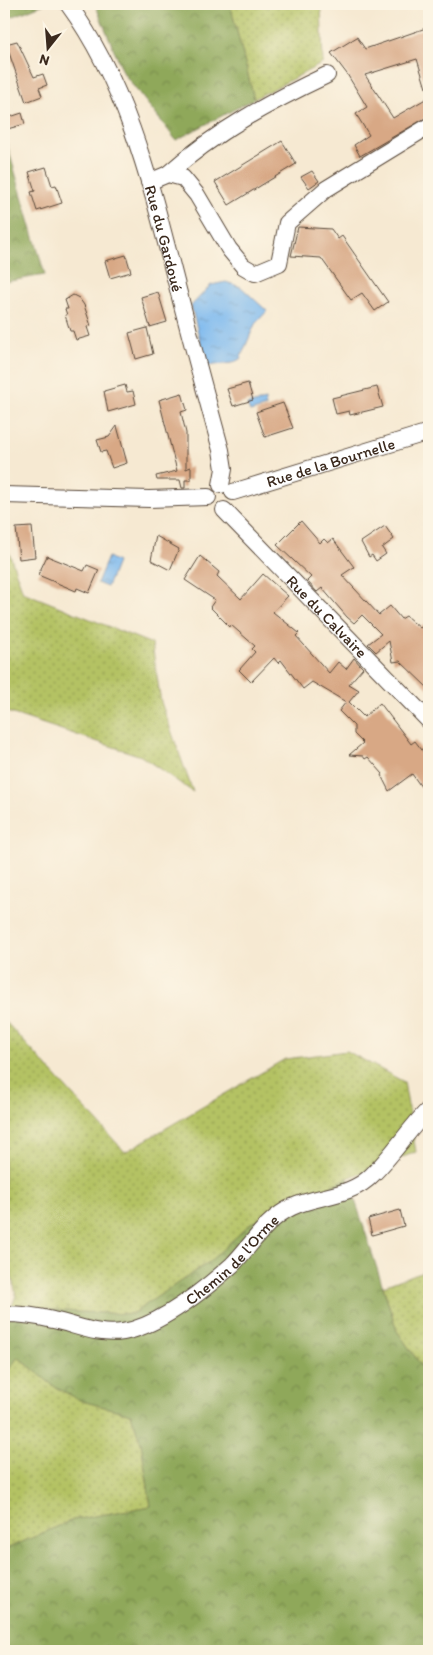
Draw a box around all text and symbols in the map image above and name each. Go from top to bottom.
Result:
north arrow [22,22,72,72]
text: N [37,50,51,69]
street label: Rue du Gardoué [141,183,188,294]
street label: Rue de la Bournelle [264,434,397,491]
street label: Rue du Calvaire [283,571,371,661]
street label: Chemin de l'Orme [181,1210,282,1309]

